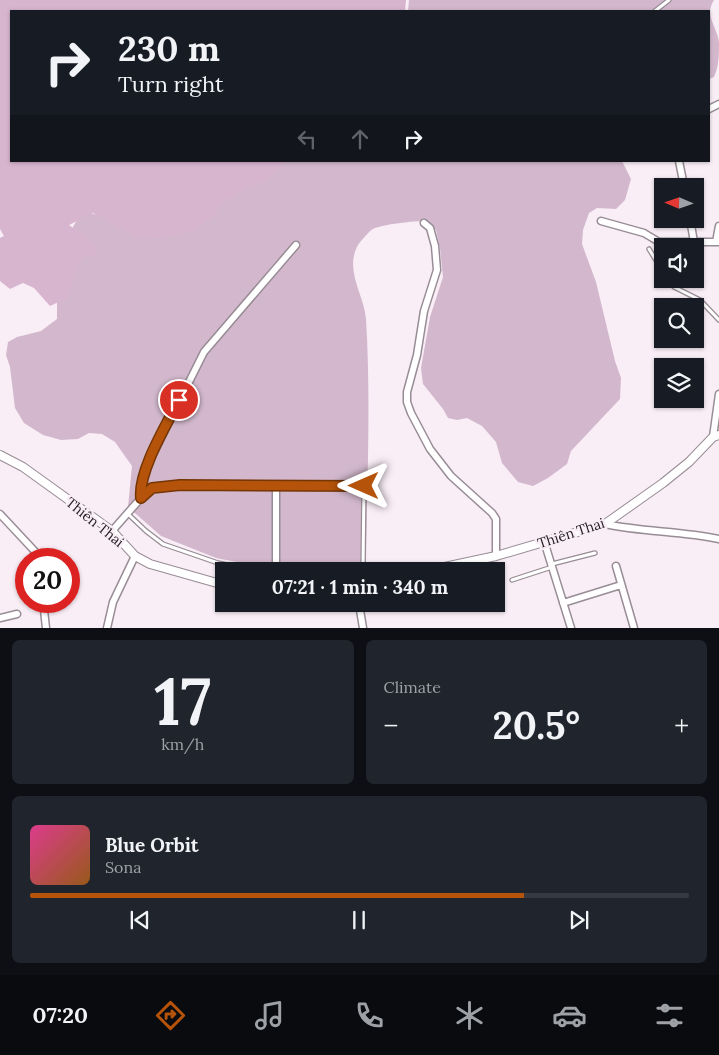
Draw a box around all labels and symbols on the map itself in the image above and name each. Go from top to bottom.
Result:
north arrow [654,178,704,228]
pin [158,379,200,421]
position arrow [337,459,389,511]
street label: Thiên Thai [62,493,128,551]
street label: Thiên Thai [535,514,607,552]
speed limit sign: 20 [15,548,80,613]

